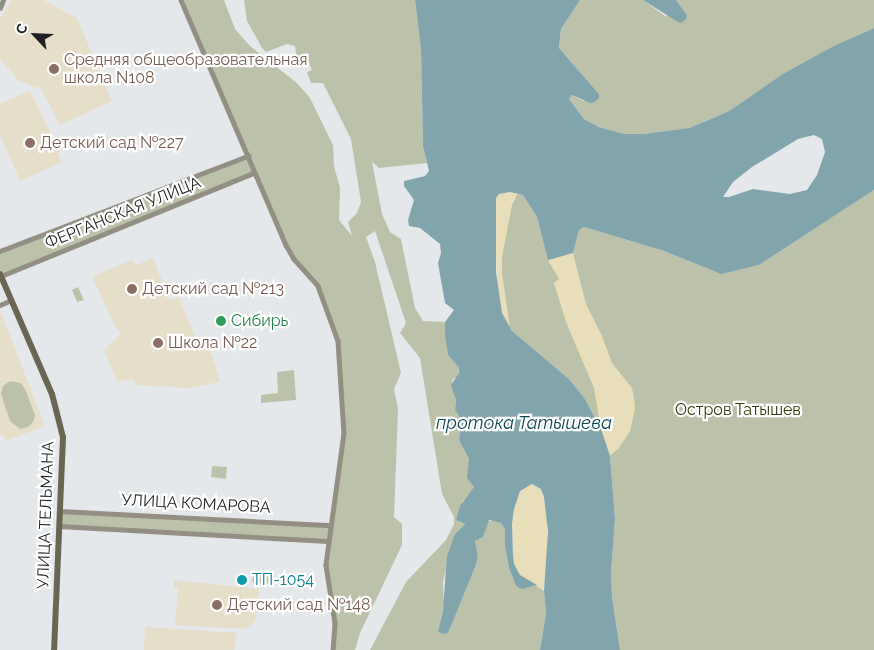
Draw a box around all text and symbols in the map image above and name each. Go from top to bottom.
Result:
north arrow [10,10,60,60]
text: С [12,21,31,36]
place label: Средняя общеобразовательная школа N108 [64,50,307,88]
marker: Средняя общеобразовательная школа N108 [48,63,60,75]
place label: Детский сад №227 [40,133,184,153]
marker: Детский сад №227 [24,137,36,149]
street label: ФЕРГАНСКАЯ УЛИЦА [42,173,204,253]
place label: Детский сад №213 [142,279,284,299]
marker: Детский сад №213 [126,283,138,295]
place label: Сибирь [231,311,288,331]
marker: Сибирь [215,315,227,327]
place label: Школа №22 [168,333,257,353]
marker: Школа №22 [152,337,164,349]
park label: Остров Татышев [675,400,801,420]
water label: протока Татышева [436,412,612,434]
street label: УЛИЦА ТЕЛЬМАНА [34,440,58,590]
street label: УЛИЦА КОМАРОВА [121,490,271,518]
place label: ТП-1054 [252,570,314,590]
marker: ТП-1054 [236,574,248,586]
place label: Детский сад №148 [227,595,370,615]
marker: Детский сад №148 [211,599,223,611]

